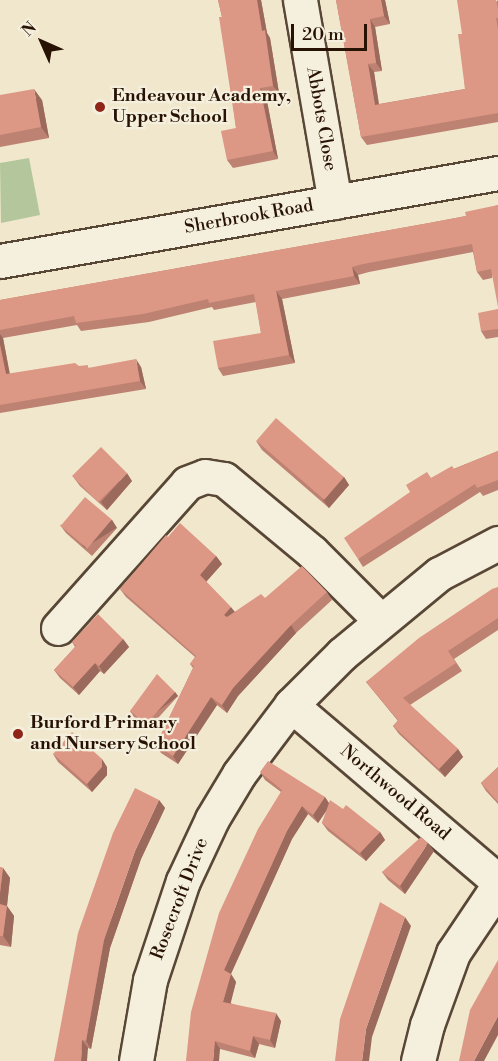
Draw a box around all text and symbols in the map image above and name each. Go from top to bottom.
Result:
north arrow [12,12,72,72]
scale bar [294,12,370,50]
text: N [18,18,41,41]
text: 20 m [302,23,344,46]
street label: Abbots Close [301,65,341,173]
place label: Endeavour Academy, Upper School [112,86,291,128]
marker: Endeavour Academy, Upper School [93,100,107,114]
street label: Sherbrook Road [183,195,315,239]
place label: Burford Primary and Nursery School [30,713,196,756]
marker: Burford Primary and Nursery School [11,727,25,741]
street label: Northwood Road [336,741,454,845]
street label: Rosecroft Drive [147,835,213,963]

